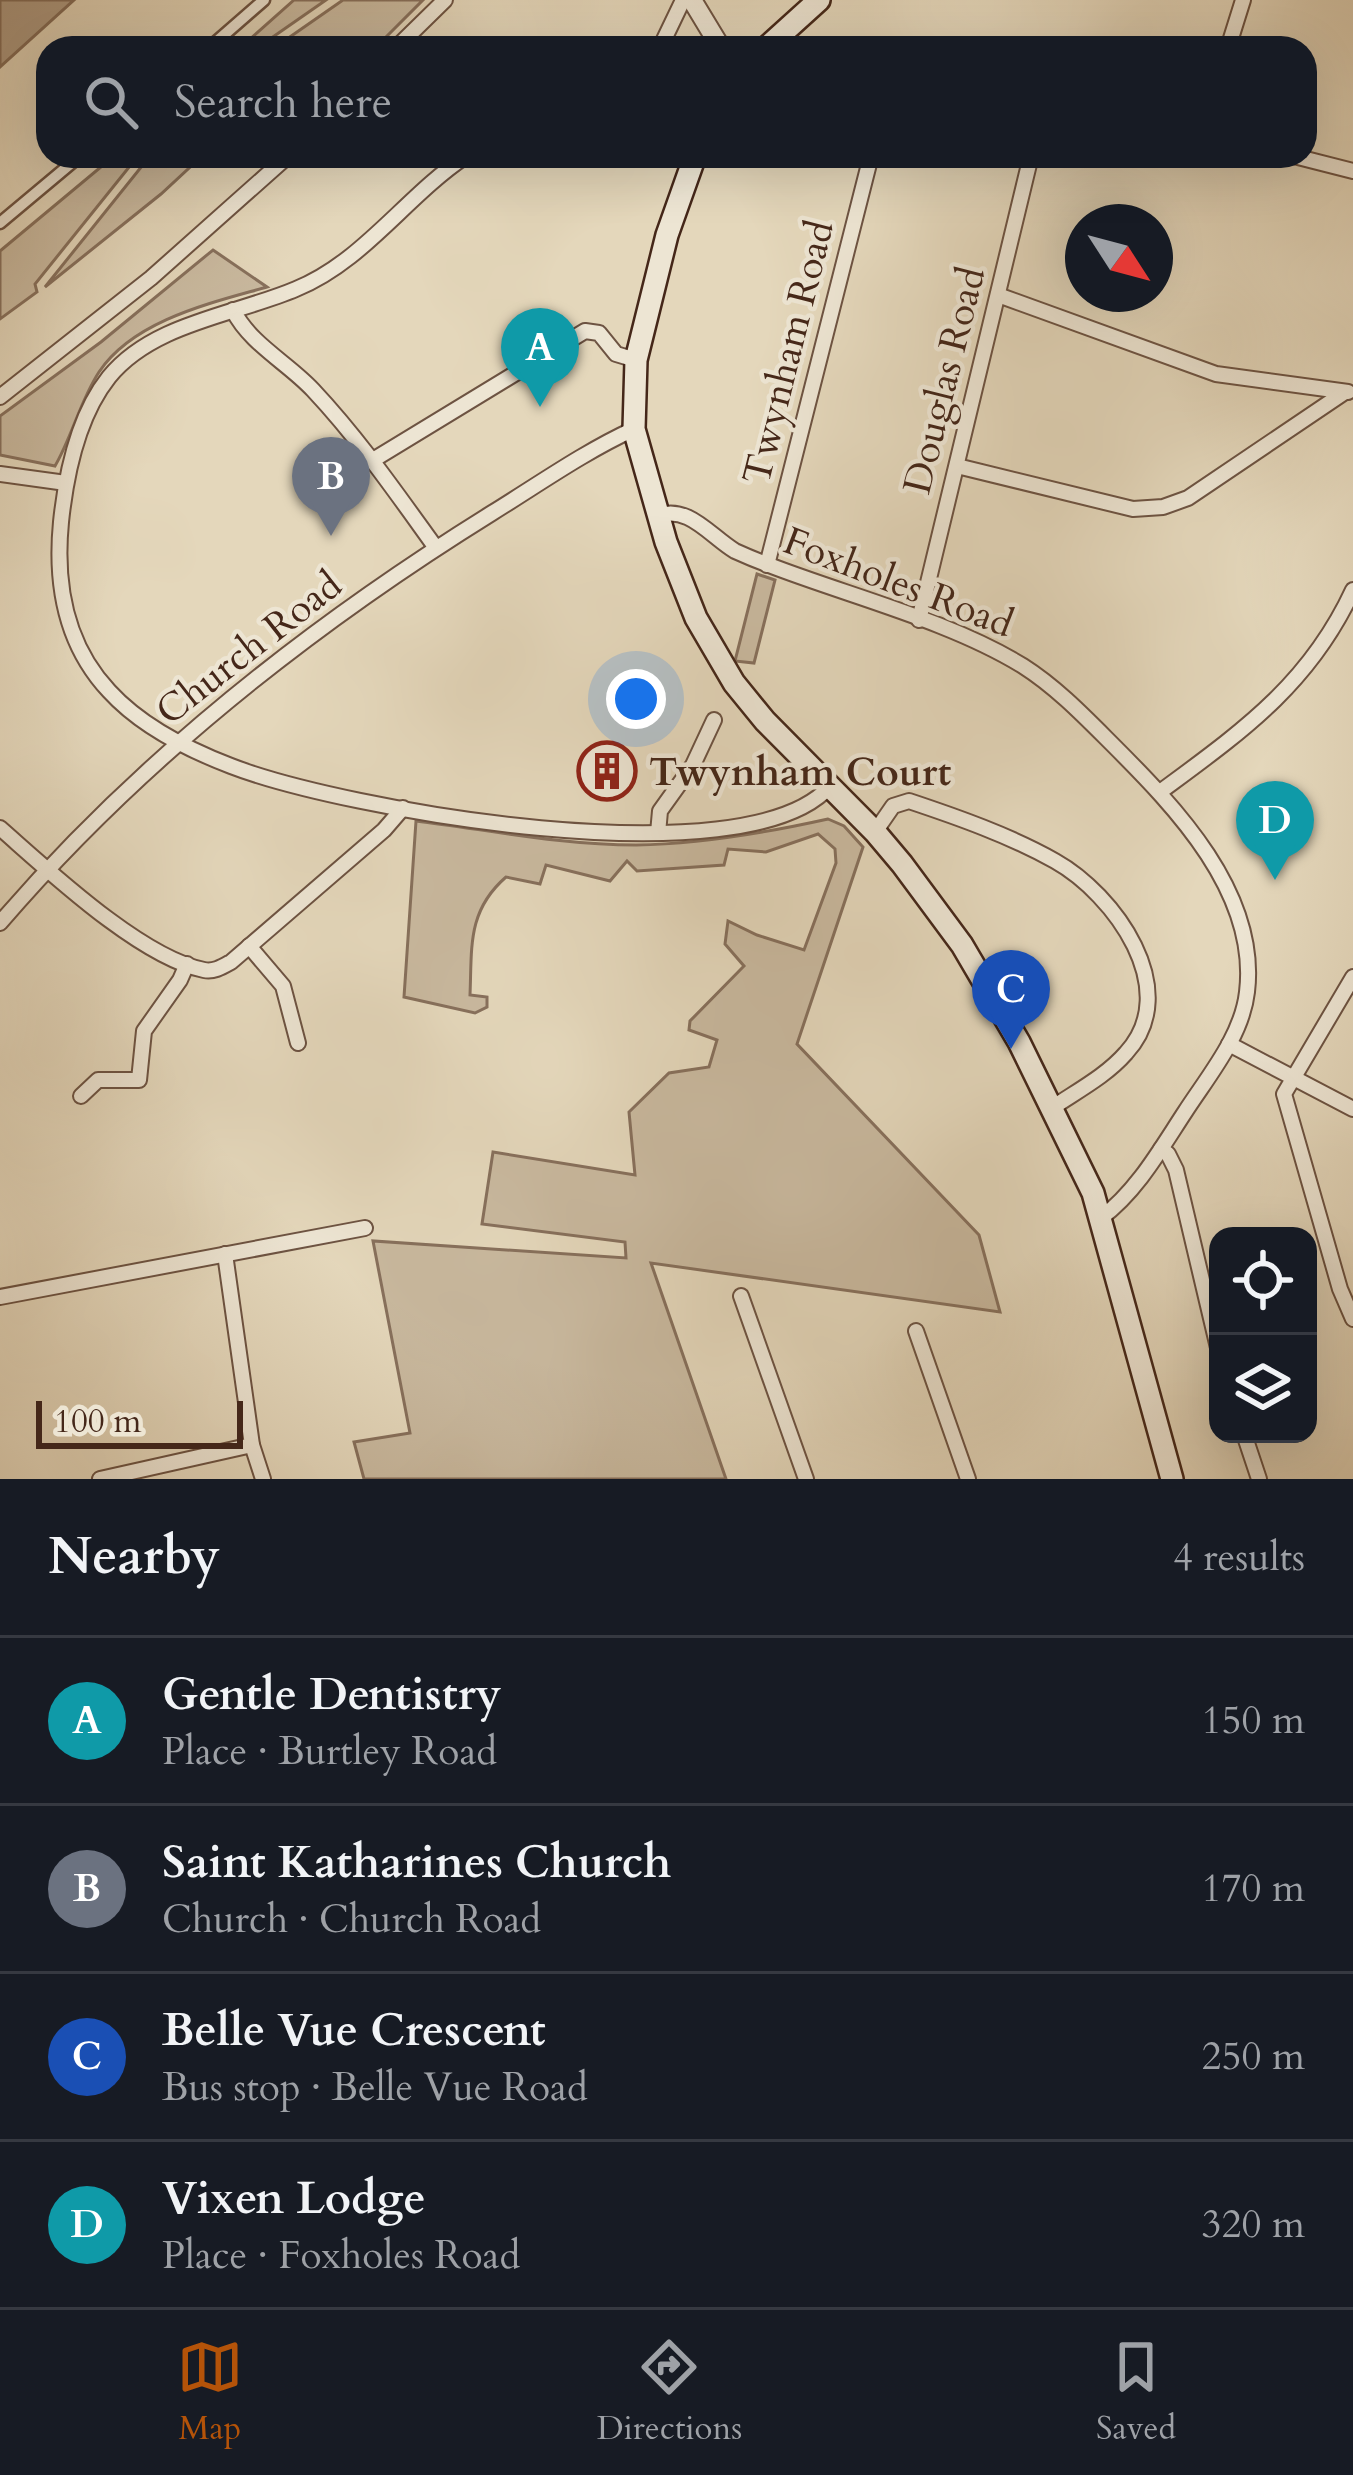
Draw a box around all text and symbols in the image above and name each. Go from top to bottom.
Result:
search box [36,36,1317,168]
icon: search [78,69,144,135]
text: Search here [174,72,392,133]
north arrow [1065,204,1173,312]
street label: Twynham Road [730,215,847,490]
street label: Douglas Road [891,261,998,499]
pin: A [501,308,579,407]
pin: B [292,437,370,536]
street label: Foxholes Road [776,514,1021,651]
street label: Church Road [145,559,353,737]
your location [606,669,666,729]
building icon: Twynham Court [576,740,638,802]
place label: Twynham Court [649,746,951,799]
pin: D [1236,781,1314,880]
pin: C [972,950,1050,1049]
map controls [1209,1227,1317,1443]
button: locate [1209,1227,1317,1335]
button: layers [1209,1335,1317,1443]
scale bar [36,1395,243,1448]
text: 100 m [54,1399,141,1444]
text: Nearby [48,1522,220,1592]
text: 4 results [1173,1531,1305,1584]
text: Gentle Dentistry [162,1664,501,1725]
text: A [72,1694,102,1747]
text: 150 m [1202,1694,1305,1747]
text: Place · Burtley Road [162,1725,497,1778]
text: Saint Katharines Church [162,1832,671,1893]
text: B [73,1862,101,1915]
text: 170 m [1202,1862,1305,1915]
text: Church · Church Road [162,1893,541,1946]
text: Belle Vue Crescent [162,2000,546,2061]
text: C [72,2030,102,2083]
text: 250 m [1202,2030,1305,2083]
text: Bus stop · Belle Vue Road [162,2061,588,2114]
text: Vixen Lodge [162,2168,426,2229]
text: D [70,2198,104,2251]
text: 320 m [1202,2198,1305,2251]
text: Place · Foxholes Road [162,2229,520,2282]
tab: Map [177,2334,243,2451]
tab: Directions [597,2334,742,2451]
tab: Saved [1096,2334,1176,2451]

